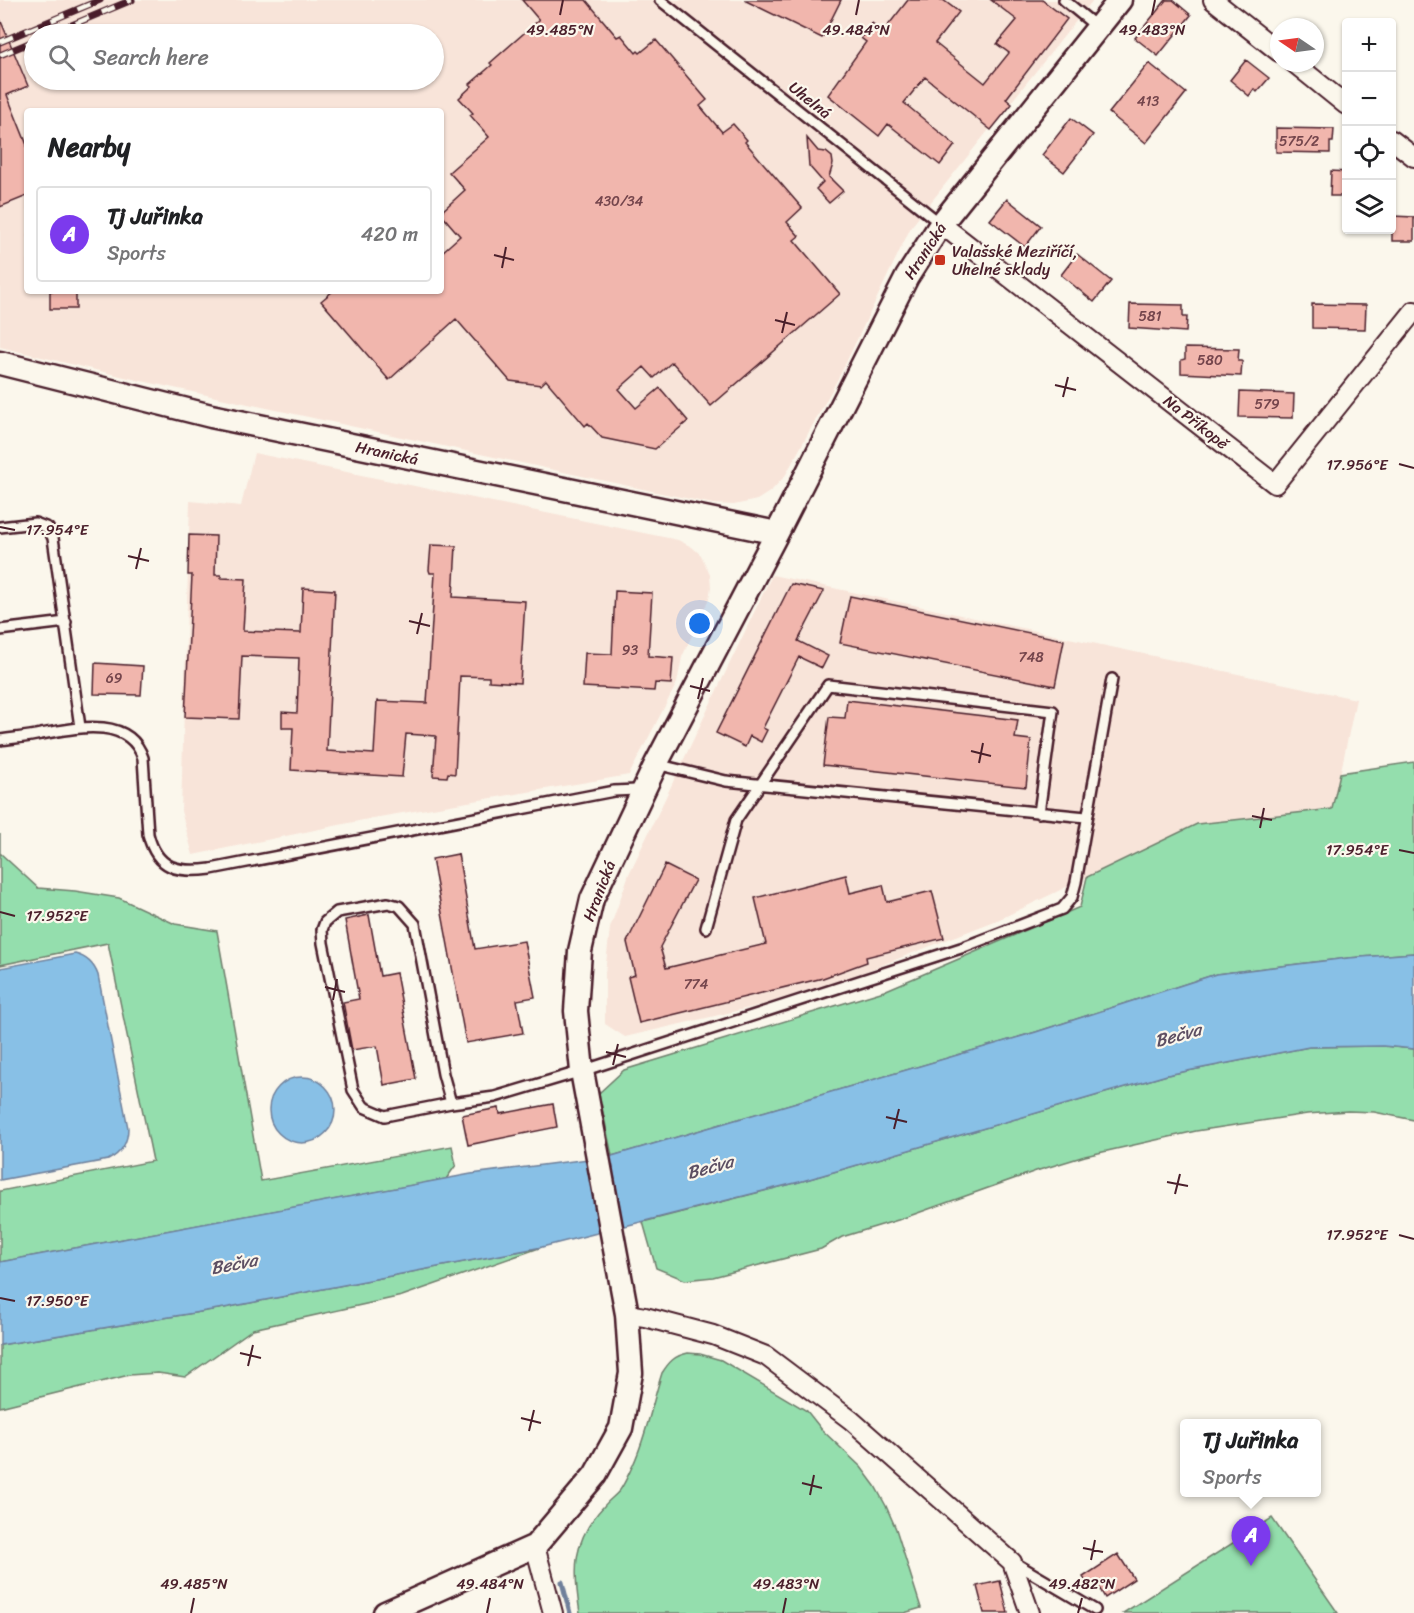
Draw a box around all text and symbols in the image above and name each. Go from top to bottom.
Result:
text: 49.485°N [526,17,594,43]
text: 49.484°N [822,17,890,43]
text: 49.483°N [1119,17,1186,43]
north arrow [1270,18,1324,72]
map controls [1342,18,1396,234]
button: + [1342,18,1396,72]
search box [24,24,444,90]
text: Search here [93,38,209,77]
icon: search [45,41,78,74]
button: − [1342,72,1396,126]
street label: Uhelná [782,73,838,127]
house number: 413 [1137,89,1160,114]
text: Nearby [48,124,130,170]
button: locate [1342,126,1396,180]
house number: 575/2 [1279,129,1319,154]
button: layers [1342,180,1396,234]
house number: 430/34 [595,189,644,214]
text: Tj Juřinka [107,197,203,236]
street label: Hranická [896,216,954,286]
text: A [63,217,76,252]
text: 420 m [361,217,418,252]
text: Sports [107,236,166,271]
place label: Valašské Meziříčí, Uhelné sklady [952,237,1078,284]
marker: Valašské Meziříčí, Uhelné sklady [933,253,947,267]
house number: 581 [1138,304,1162,329]
house number: 580 [1197,348,1223,373]
street label: Na Příkopě [1157,387,1237,458]
house number: 579 [1254,392,1280,417]
street label: Hranická [353,432,421,474]
text: 17.956°E [1326,452,1389,478]
text: 17.954°E [26,517,90,543]
your location [685,609,714,638]
house number: 93 [622,638,638,663]
house number: 748 [1018,645,1044,670]
house number: 69 [106,666,123,691]
text: 17.954°E [1326,837,1390,863]
street label: Hranická [574,856,624,926]
text: 17.952°E [26,903,89,929]
house number: 774 [684,972,709,997]
water label: Bečva [1151,1013,1207,1057]
water label: Bečva [683,1145,739,1189]
text: 17.952°E [1326,1222,1389,1248]
water label: Bečva [208,1243,262,1284]
text: 17.950°E [26,1288,90,1314]
popup [1180,1419,1321,1497]
text: Tj Juřinka [1203,1421,1298,1460]
text: Sports [1203,1460,1261,1495]
pin: A [1232,1516,1270,1566]
text: 49.485°N [160,1571,228,1597]
text: 49.484°N [456,1571,524,1597]
text: 49.483°N [753,1571,820,1597]
text: 49.482°N [1048,1571,1116,1597]

